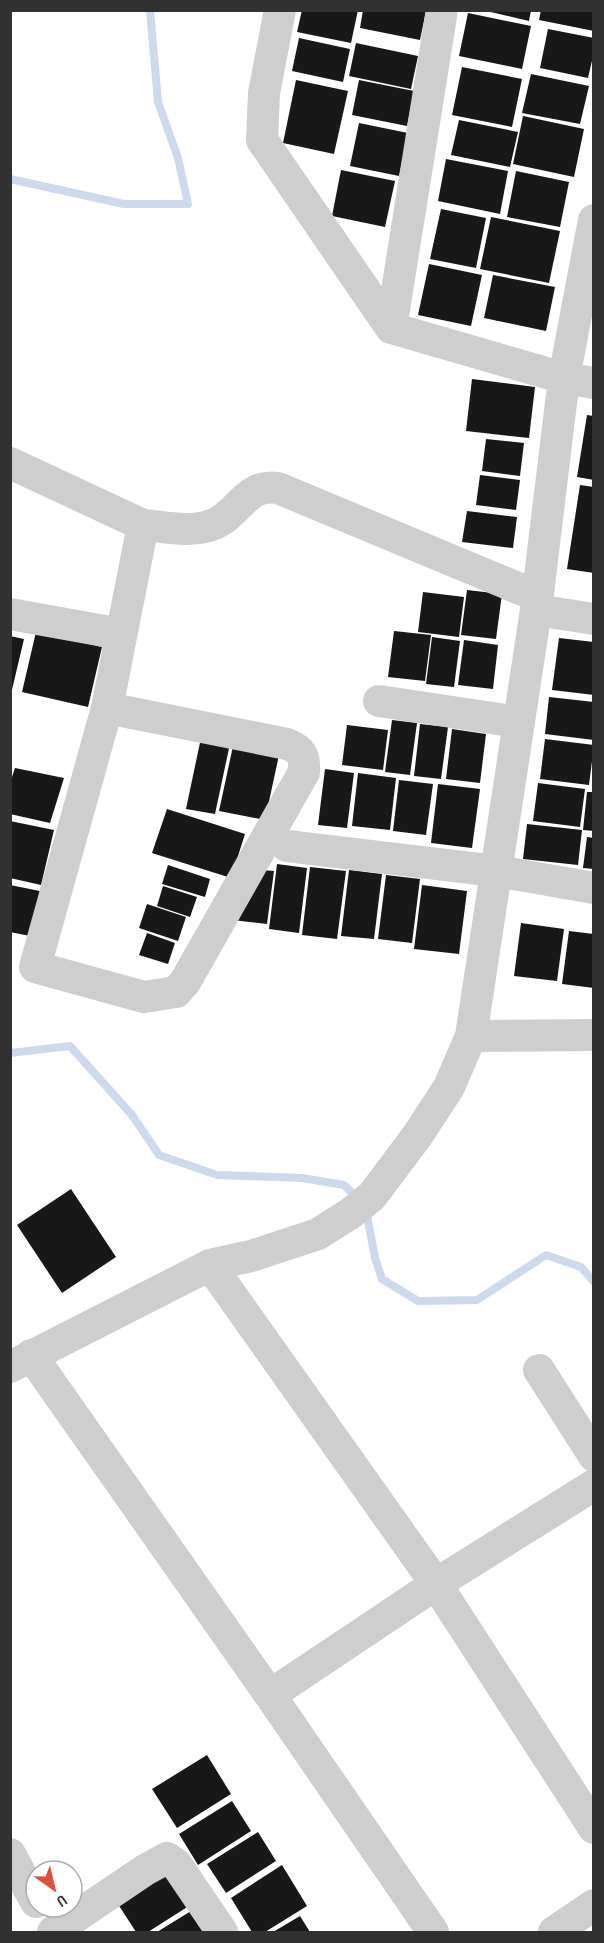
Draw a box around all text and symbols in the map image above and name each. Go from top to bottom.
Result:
north arrow [24,1859,84,1919]
text: U [53,1890,70,1910]

